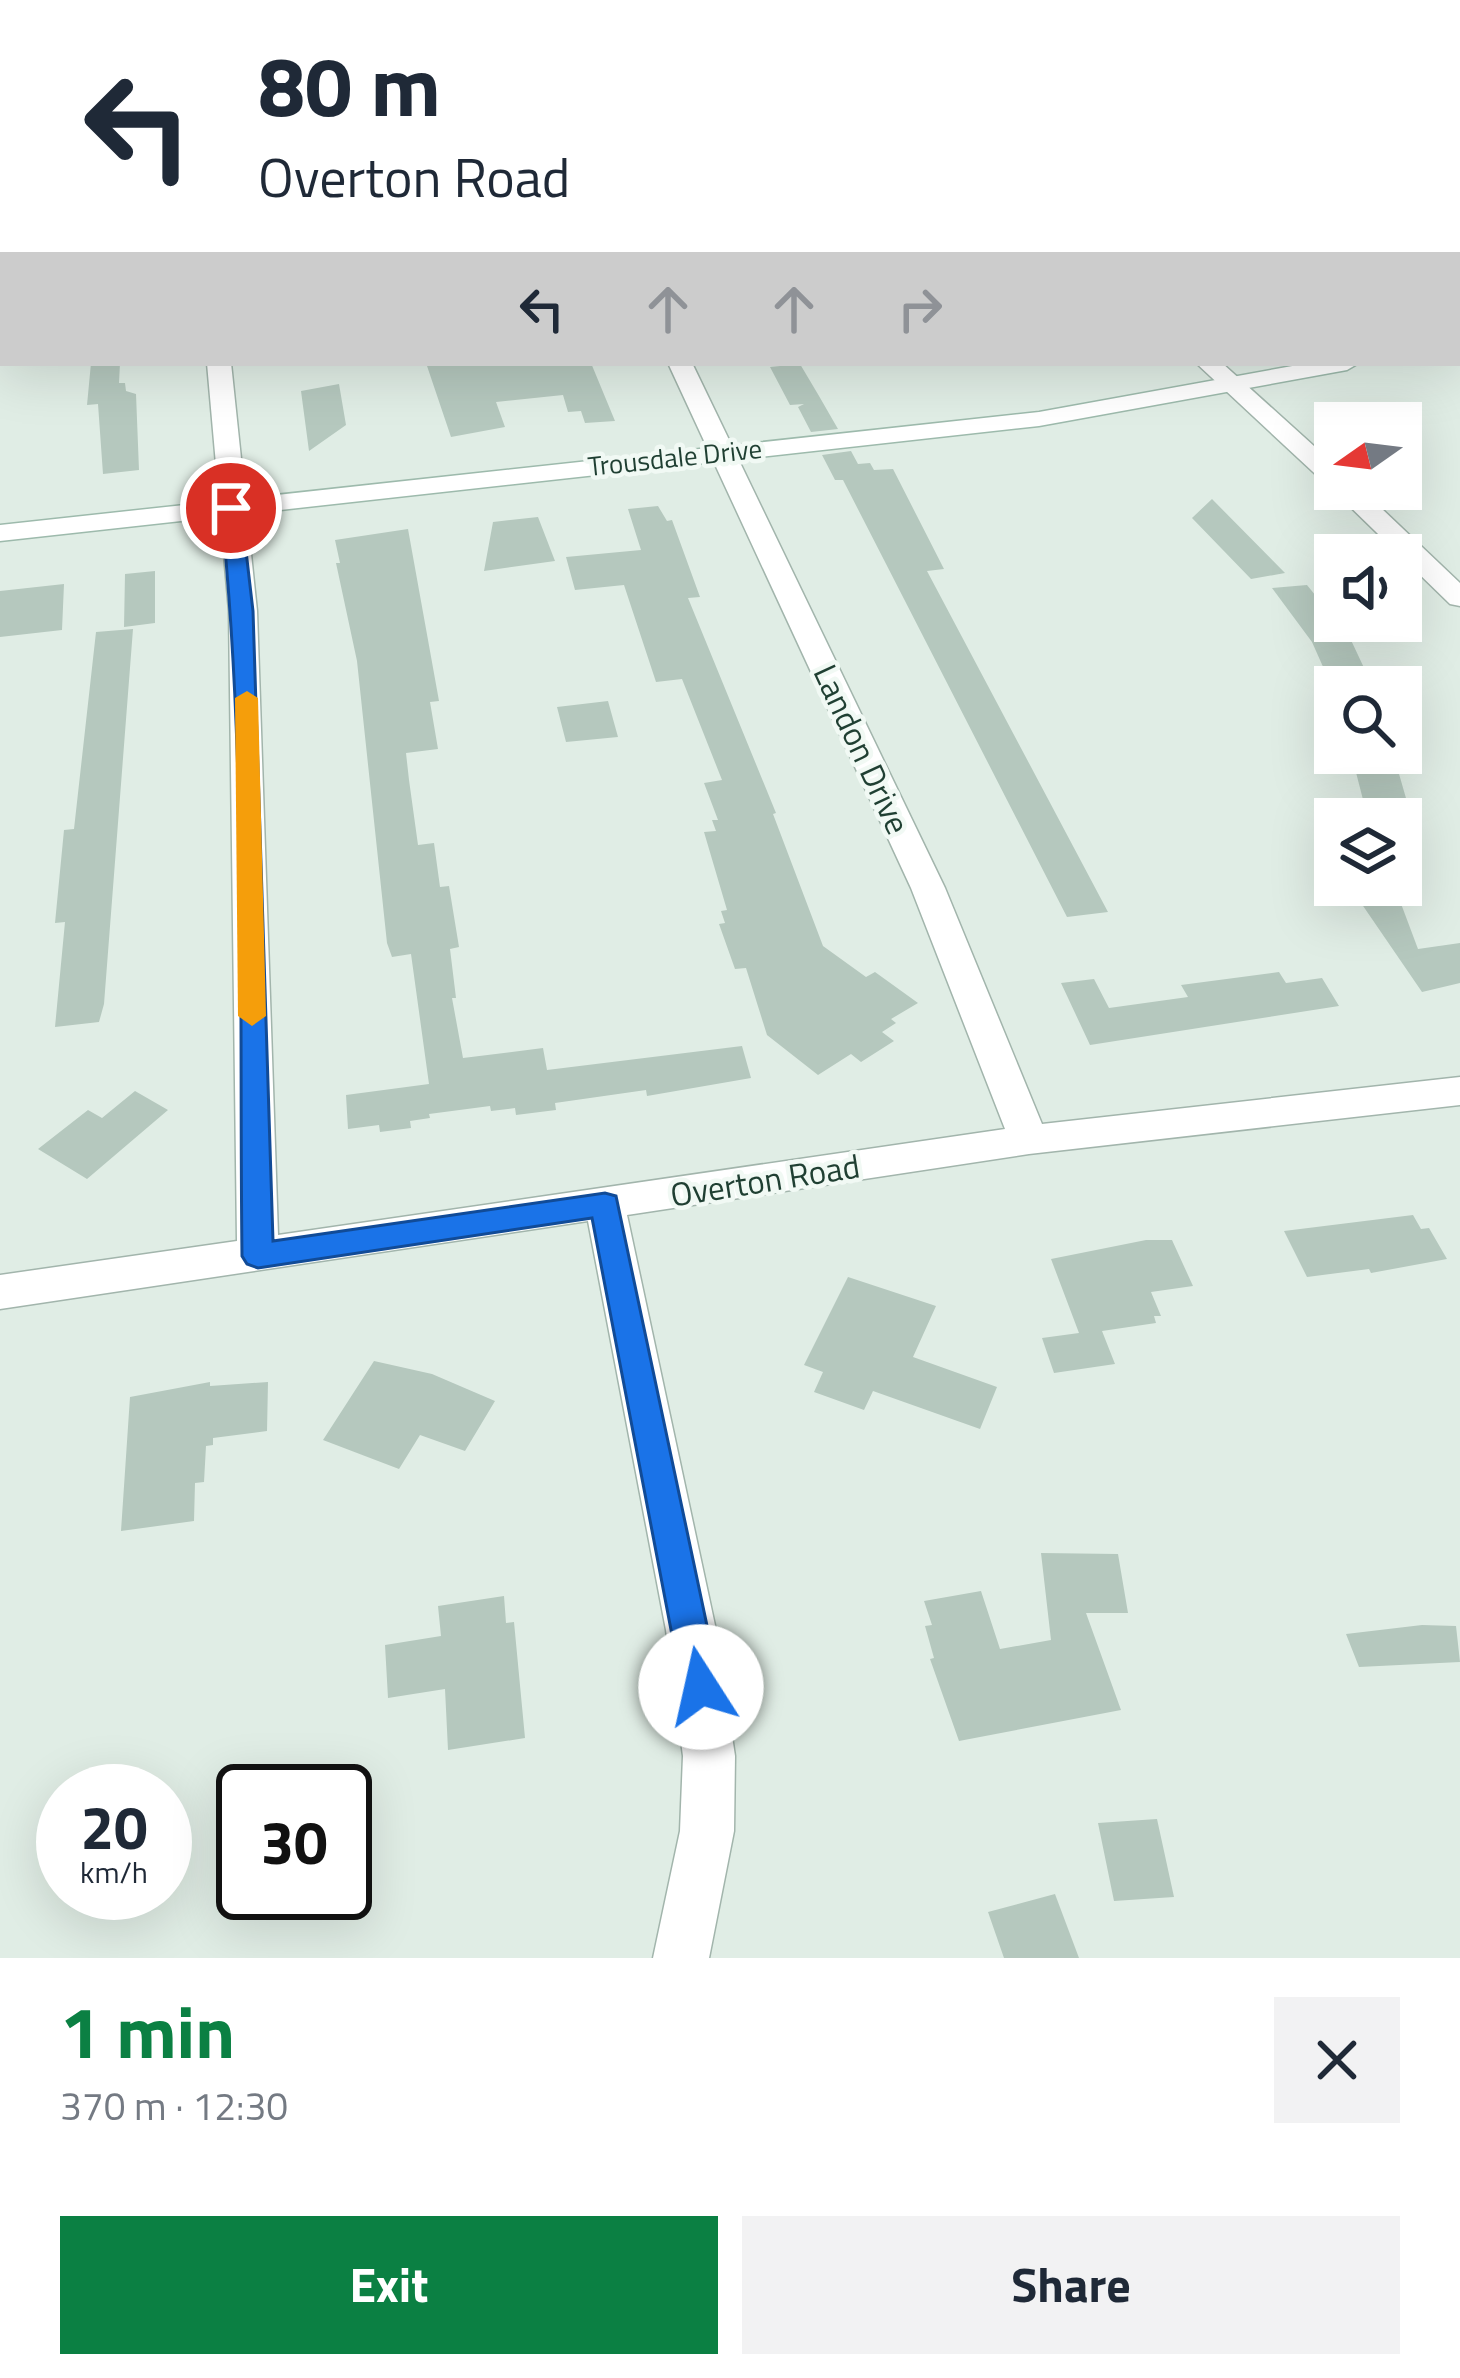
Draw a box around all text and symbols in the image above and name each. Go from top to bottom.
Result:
text: 80 m [258,21,441,149]
icon: left [60,48,216,204]
text: Overton Road [258,136,570,218]
icon: left [509,276,575,342]
icon: ahead [635,276,701,342]
icon: ahead [761,276,827,342]
icon: right [887,276,953,342]
north arrow [1314,402,1422,510]
map controls [1314,402,1422,906]
street label: Trousdale Drive [586,427,764,486]
pin [180,457,282,559]
icon: arrive [198,475,264,541]
button: sound [1314,534,1422,642]
street label: Landon Drive [801,656,923,842]
button: search [1314,666,1422,774]
button: layers [1314,798,1422,906]
street label: Overton Road [667,1140,863,1220]
position arrow [638,1624,764,1750]
speed limit sign: 30 [216,1764,372,1920]
text: 20 [80,1781,148,1872]
text: km/h [80,1849,148,1895]
text: 1 min [60,1976,235,2086]
button: close [1274,1997,1400,2123]
text: 370 m · 12:30 [60,2076,288,2135]
button: Exit [60,2216,718,2354]
button: Share [742,2216,1400,2354]

